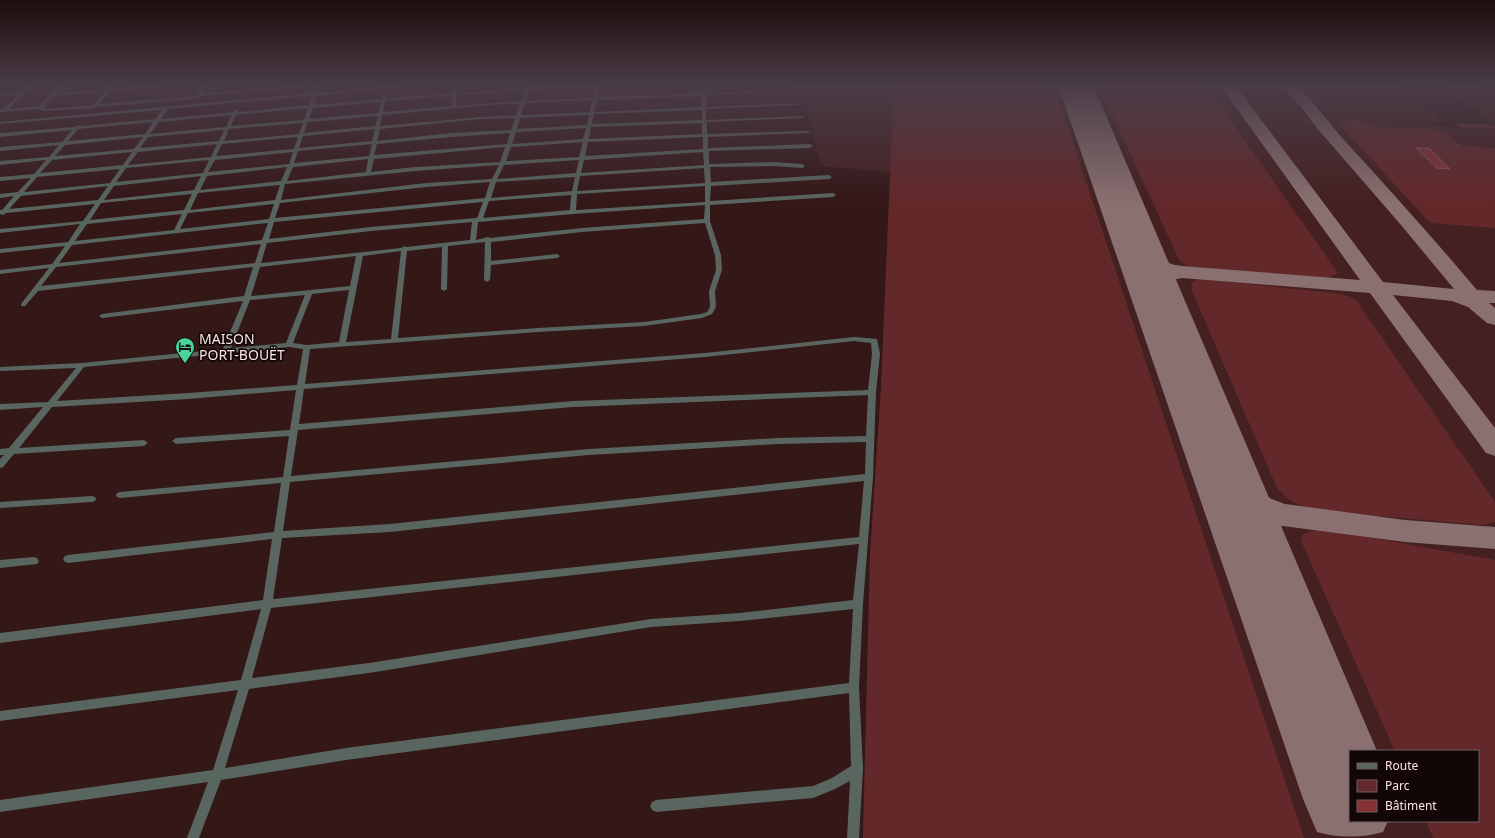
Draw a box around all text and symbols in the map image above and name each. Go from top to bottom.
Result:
place label: MAISON PORT-BOUËT [199,329,285,364]
hotel icon: MAISON PORT-BOUËT [174,336,196,364]
legend [1349,750,1479,822]
text: Route [1385,757,1418,774]
text: Parc [1385,777,1410,794]
text: Bâtiment [1385,797,1437,814]

